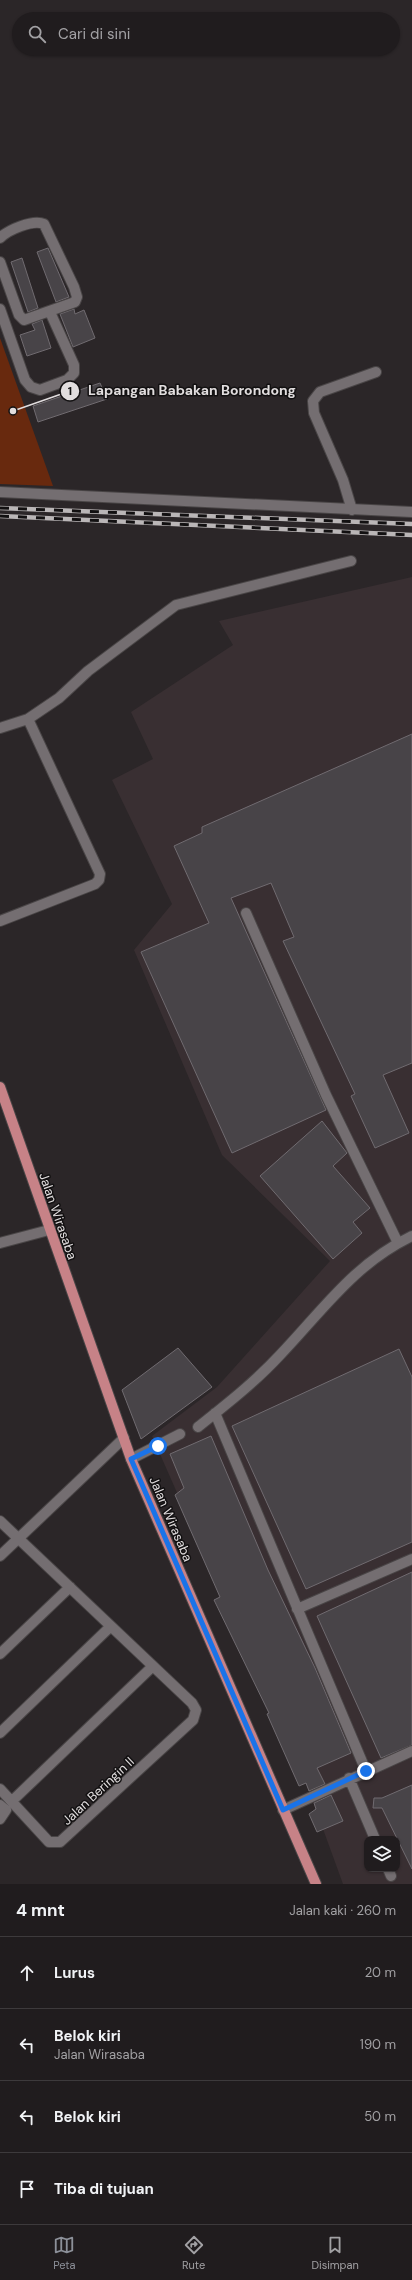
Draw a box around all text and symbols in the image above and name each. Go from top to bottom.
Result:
search box [12,12,400,56]
icon: search [26,23,48,45]
text: Cari di sini [58,24,130,44]
callout: Lapangan Babakan Borondong [60,378,304,404]
text: Lapangan Babakan Borondong [88,381,296,399]
text: 1 [68,383,72,399]
street label: Jalan Wirasaba [35,1170,81,1262]
route start [149,1437,167,1455]
street label: Jalan Wirasaba [145,1474,197,1564]
street label: Jalan Beringin II [58,1753,138,1829]
route end [357,1762,375,1780]
map controls [364,1836,400,1872]
button: layers [364,1836,400,1872]
text: 4 mnt [16,1899,65,1921]
text: Jalan kaki · 260 m [289,1902,396,1919]
icon: ahead [16,1962,38,1984]
text: Lurus [54,1963,95,1983]
text: 20 m [365,1964,396,1981]
text: Belok kiri [54,2026,121,2046]
icon: left [16,2034,38,2056]
text: 190 m [360,2036,396,2053]
text: Jalan Wirasaba [54,2046,145,2063]
icon: left [16,2106,38,2128]
text: Belok kiri [54,2107,121,2127]
text: 50 m [364,2108,396,2125]
icon: arrive [16,2178,38,2200]
text: Tiba di tujuan [54,2179,154,2199]
tab: Peta [53,2234,76,2272]
tab: Rute [182,2234,205,2272]
tab: Disimpan [311,2234,359,2272]

